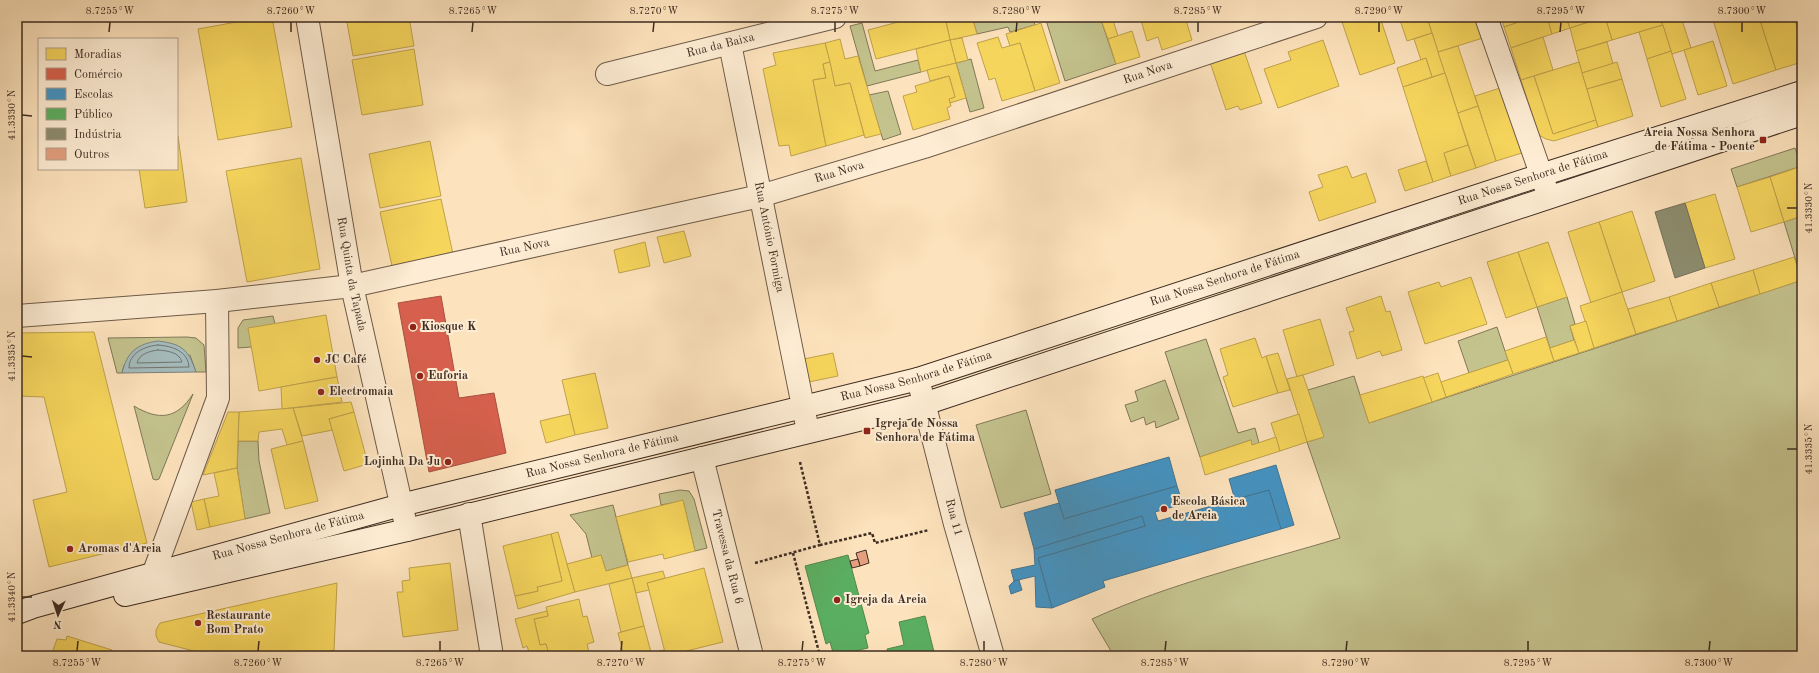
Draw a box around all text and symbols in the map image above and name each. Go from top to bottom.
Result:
text: 8.7255°W [86,6,134,16]
text: 8.7260°W [267,6,315,16]
text: 8.7265°W [449,6,497,16]
text: 8.7270°W [630,6,678,16]
text: 8.7275°W [811,6,859,16]
text: 8.7280°W [993,6,1041,16]
text: 8.7285°W [1174,6,1222,16]
text: 8.7290°W [1355,6,1403,16]
text: 8.7295°W [1537,6,1585,16]
text: 8.7300°W [1718,6,1766,16]
street label: Rua da Baixa [685,31,756,60]
legend [38,38,178,170]
text: Moradias [74,49,122,61]
street label: Rua Nova [1122,59,1174,87]
text: Comércio [74,69,122,81]
text: 41.3330°N [7,89,17,141]
text: Escolas [74,89,113,101]
text: Público [74,109,112,121]
place label: Areia Nossa Senhora de Fátima - Poente [1643,127,1755,153]
text: Indústria [74,129,121,141]
marker: Areia Nossa Senhora de Fátima - Poente [1758,135,1768,145]
street label: Rua Nossa Senhora de Fátima [1456,148,1609,208]
text: Outros [74,149,109,161]
street label: Rua Nova [813,159,866,185]
street label: Rua António Formiga [752,181,786,294]
text: 41.3330°N [1804,182,1814,234]
street label: Rua Quinta da Tapada [335,216,368,333]
street label: Rua Nova [498,237,551,259]
street label: Rua Nossa Senhora de Fátima [1148,248,1301,309]
place label: Kiosque K [421,321,476,333]
marker: Kiosque K [408,322,418,332]
text: 41.3335°N [7,330,17,382]
street label: Rua Nossa Senhora de Fátima [839,349,993,404]
place label: JC Café [325,354,367,366]
marker: JC Café [312,355,322,365]
place label: Euforia [428,370,468,382]
marker: Euforia [415,371,425,381]
place label: Electromaia [329,386,393,398]
marker: Electromaia [316,387,326,397]
place label: Igreja de Nossa Senhora de Fátima [875,418,975,444]
text: 41.3335°N [1804,423,1814,475]
marker: Igreja de Nossa Senhora de Fátima [862,426,872,436]
street label: Rua Nossa Senhora de Fátima [525,432,680,480]
place label: Lojinha Da Ju [364,456,440,468]
marker: Lojinha Da Ju [443,457,453,467]
place label: Escola Básica de Areia [1172,496,1245,522]
street label: Rua 11 [943,498,964,538]
marker: Escola Básica de Areia [1159,504,1169,514]
street label: Travessa da Rua 6 [709,508,745,605]
street label: Rua Nossa Senhora de Fátima [211,509,366,563]
place label: Aromas d'Areia [78,543,161,555]
marker: Aromas d'Areia [65,544,75,554]
text: 41.3340°N [7,571,17,623]
place label: Igreja da Areia [845,594,927,606]
north arrow [38,595,78,635]
marker: Igreja da Areia [832,595,842,605]
place label: Restaurante Bom Prato [206,610,271,636]
text: N [52,618,62,629]
marker: Restaurante Bom Prato [193,618,203,628]
text: 8.7255°W [53,658,101,668]
text: 8.7260°W [234,658,282,668]
text: 8.7265°W [416,658,464,668]
text: 8.7270°W [597,658,645,668]
text: 8.7275°W [778,658,826,668]
text: 8.7280°W [960,658,1008,668]
text: 8.7285°W [1141,658,1189,668]
text: 8.7290°W [1322,658,1370,668]
text: 8.7295°W [1504,658,1552,668]
text: 8.7300°W [1685,658,1733,668]

